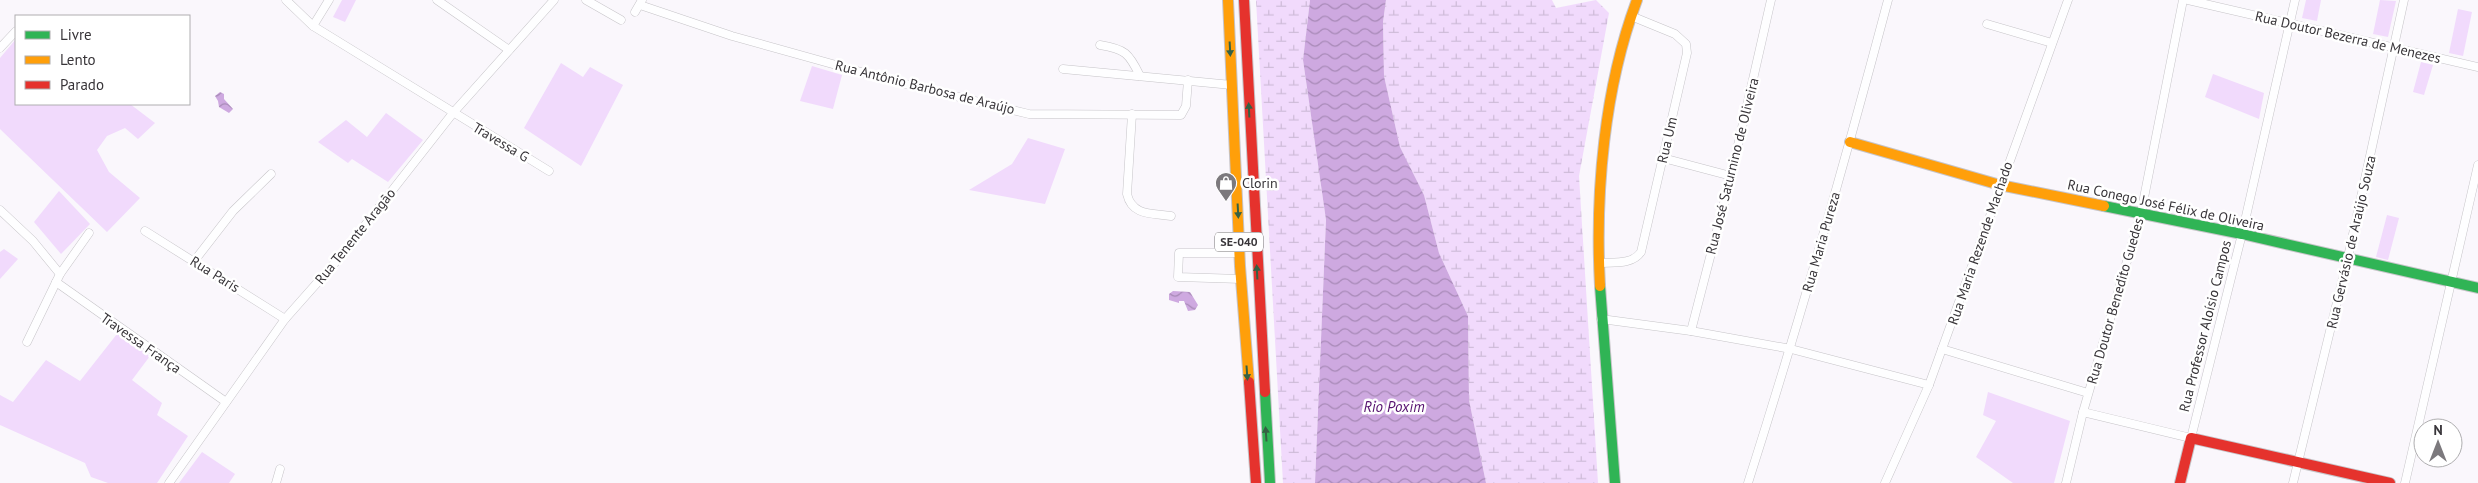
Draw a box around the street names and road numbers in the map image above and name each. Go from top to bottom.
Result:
street label: Rua Doutor Bezerra de Menezes [2253,7,2443,67]
street label: Rua Antônio Barbosa de Araújo [833,56,1017,118]
street label: Rua José Saturnino de Oliveira [1701,76,1763,256]
street label: Rua Um [1653,115,1681,165]
street label: Travessa G [469,118,533,166]
street label: Rua Gervásio de Araújo Souza [2322,153,2380,330]
street label: Rua Maria Rezende Machado [1944,159,2016,327]
street label: Rua Conego José Félix de Oliveira [2066,175,2266,235]
street label: Rua Tenente Aragão [311,184,399,288]
street label: Rua Maria Pureza [1798,190,1844,294]
street label: Rua Doutor Benedito Guedes [2083,216,2147,386]
road number: SE-040 [1215,232,1263,252]
street label: Rua Professor Aloísio Campos [2175,238,2235,414]
street label: Rua Paris [187,252,243,296]
street label: Travessa França [97,309,185,377]

